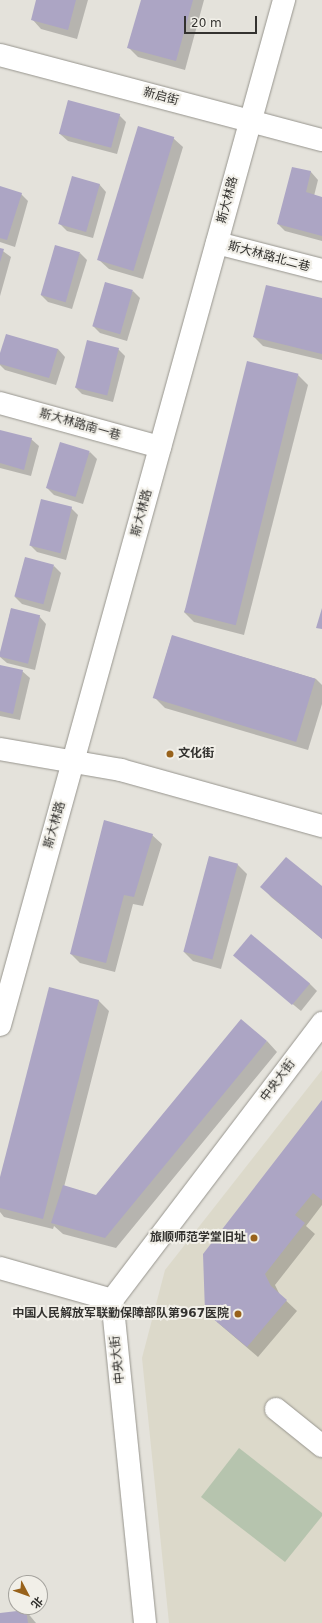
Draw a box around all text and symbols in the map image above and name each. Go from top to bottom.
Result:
scale bar [186,8,259,34]
text: 20 m [191,16,222,30]
street label: 新启街 [142,85,180,109]
street label: 斯大林路 [215,175,241,225]
street label: 斯大林路北二巷 [227,239,311,275]
street label: 斯大林路南一巷 [38,407,122,443]
street label: 斯大林路 [129,488,155,538]
place label: 文化街 [178,747,214,761]
marker: 文化街 [165,749,175,759]
street label: 斯大林路 [41,800,69,850]
street label: 中央大街 [258,1057,298,1105]
place label: 旅顺师范学堂旧址 [150,1231,246,1245]
marker: 旅顺师范学堂旧址 [249,1233,259,1243]
place label: 中国人民解放军联勤保障部队第967医院 [12,1307,229,1321]
marker: 中国人民解放军联勤保障部队第967医院 [232,1308,244,1320]
street label: 中央大街 [108,1335,128,1385]
north arrow [8,1575,48,1615]
text: 北 [28,1594,45,1611]

